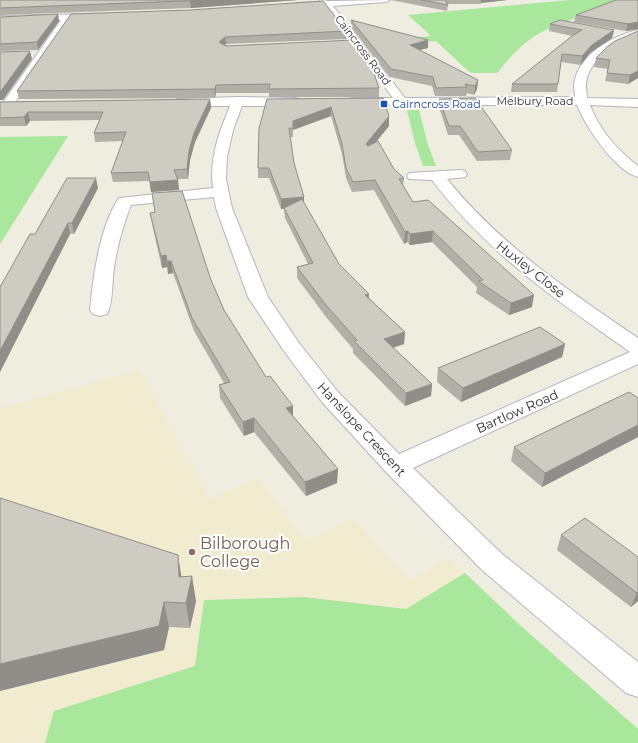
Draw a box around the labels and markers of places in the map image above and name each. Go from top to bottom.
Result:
place label: Cairncross Road [392,97,481,111]
marker: Cairncross Road [379,99,389,109]
place label: Bilborough College [200,534,290,571]
marker: Bilborough College [187,547,197,557]

